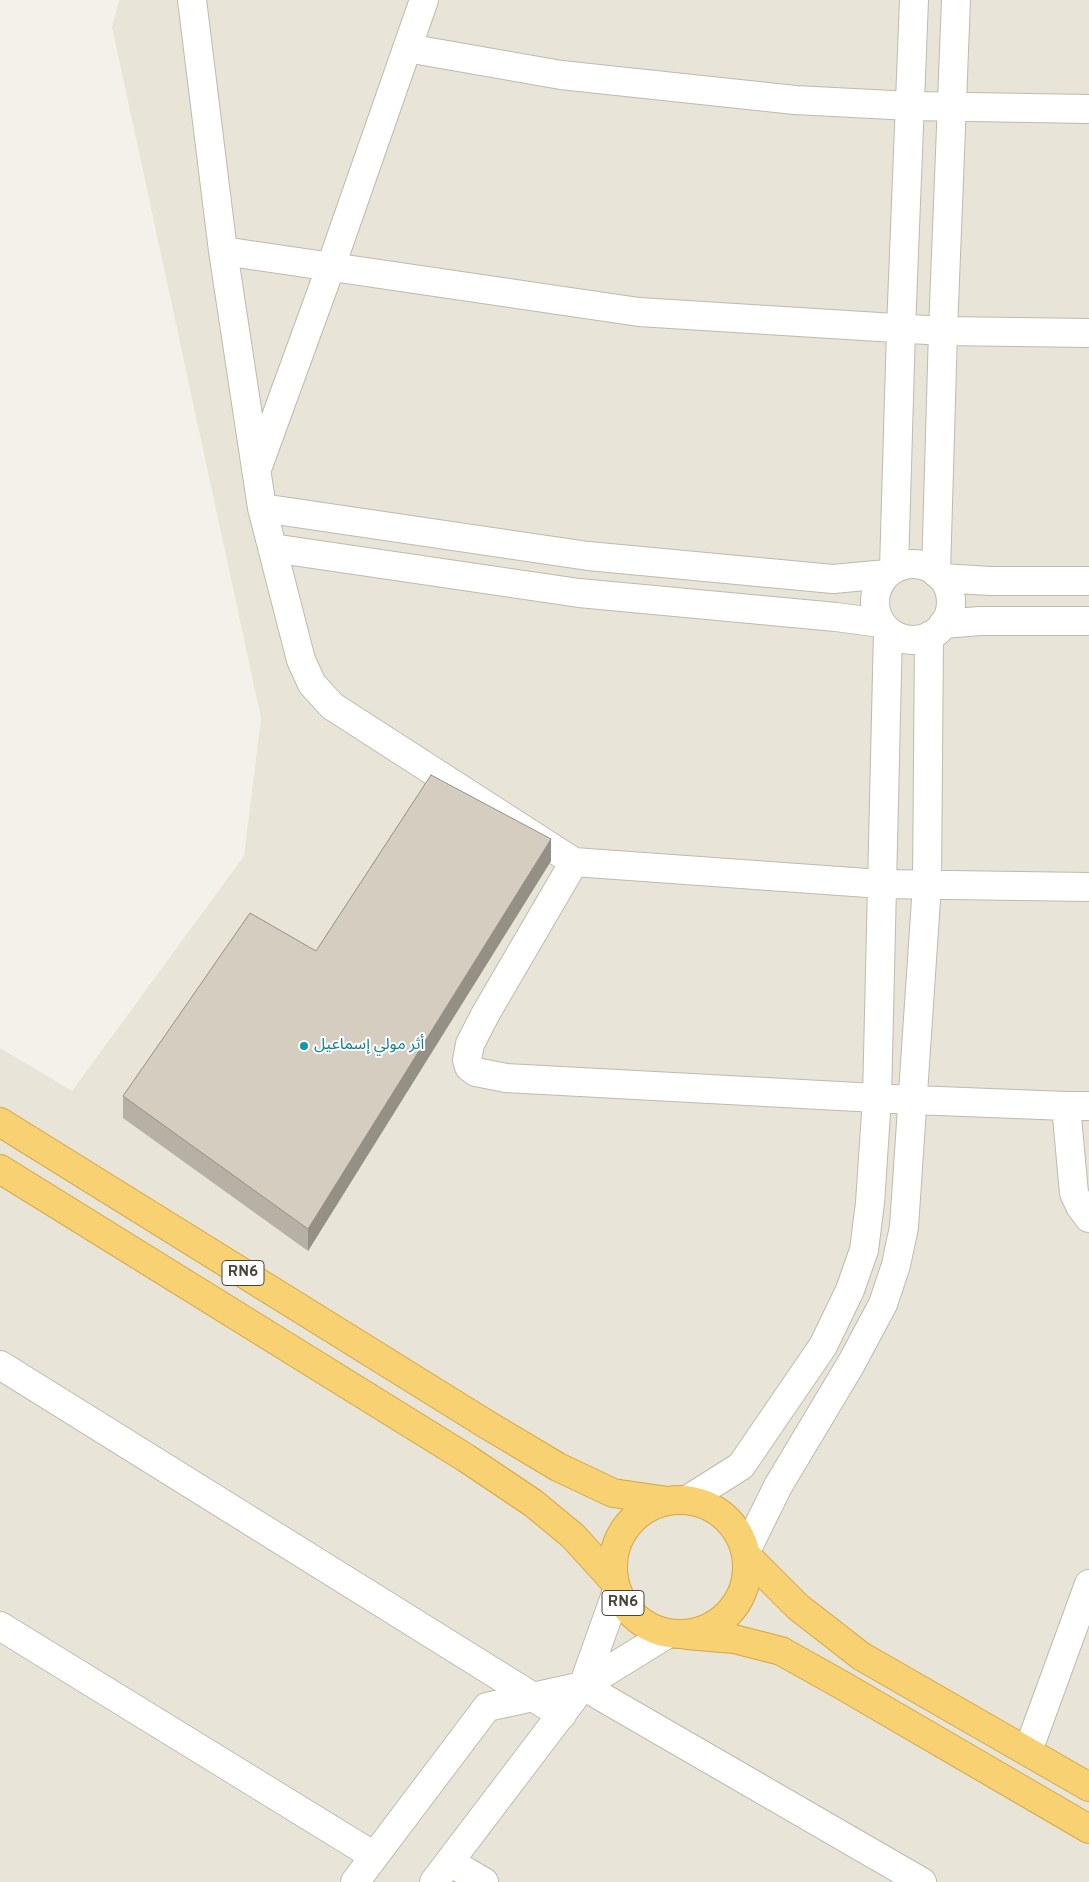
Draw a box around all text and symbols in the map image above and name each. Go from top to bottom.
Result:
place label: أثر مولي إسماعيل [314,1036,424,1056]
marker: أثر مولي إسماعيل [298,1040,310,1052]
road number: RN6 [222,1260,264,1286]
road number: RN6 [602,1590,644,1616]

